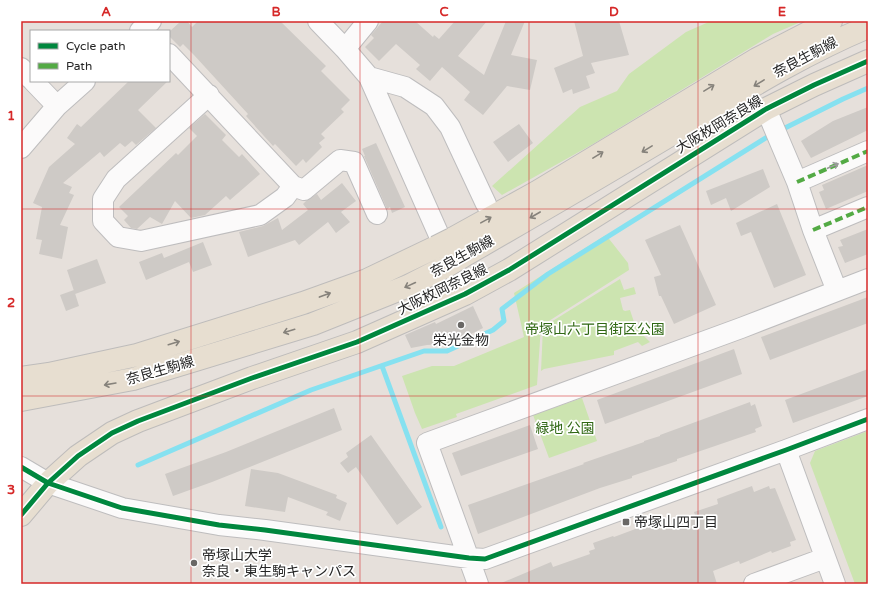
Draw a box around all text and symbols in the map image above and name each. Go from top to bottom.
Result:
text: A [101,4,111,20]
text: B [271,4,281,20]
text: C [439,4,449,20]
text: D [609,4,619,20]
text: E [778,4,786,20]
legend [30,30,170,82]
street label: 奈良生駒線 [770,34,840,81]
text: Cycle path [66,39,125,53]
text: Path [66,59,92,73]
one-way arrow [753,79,765,87]
one-way arrow [703,83,715,91]
street label: 大阪枚岡奈良線 [673,92,766,157]
text: 1 [7,108,15,124]
one-way arrow [641,146,653,154]
one-way arrow [592,151,603,159]
one-way arrow [826,162,838,170]
one-way arrow [529,211,541,219]
one-way arrow [480,216,492,224]
street label: 奈良生駒線 [428,232,497,281]
street label: 大阪枚岡奈良線 [394,260,490,319]
one-way arrow [404,282,416,289]
one-way arrow [318,291,330,299]
text: 2 [7,295,15,311]
marker: 栄光金物 [456,320,466,330]
park label: 帝塚山六丁目街区公園 [525,321,665,338]
one-way arrow [282,328,295,335]
place label: 栄光金物 [433,332,489,349]
one-way arrow [168,339,181,346]
street label: 奈良生駒線 [124,353,196,388]
one-way arrow [104,380,117,388]
park label: 緑地 公園 [535,420,595,437]
text: 3 [7,482,15,498]
place label: 帝塚山四丁目 [634,514,718,531]
marker: 帝塚山四丁目 [621,517,631,527]
place label: 帝塚山大学 奈良・東生駒キャンパス [202,547,356,580]
marker: 帝塚山大学 奈良・東生駒キャンパス [189,558,199,568]

